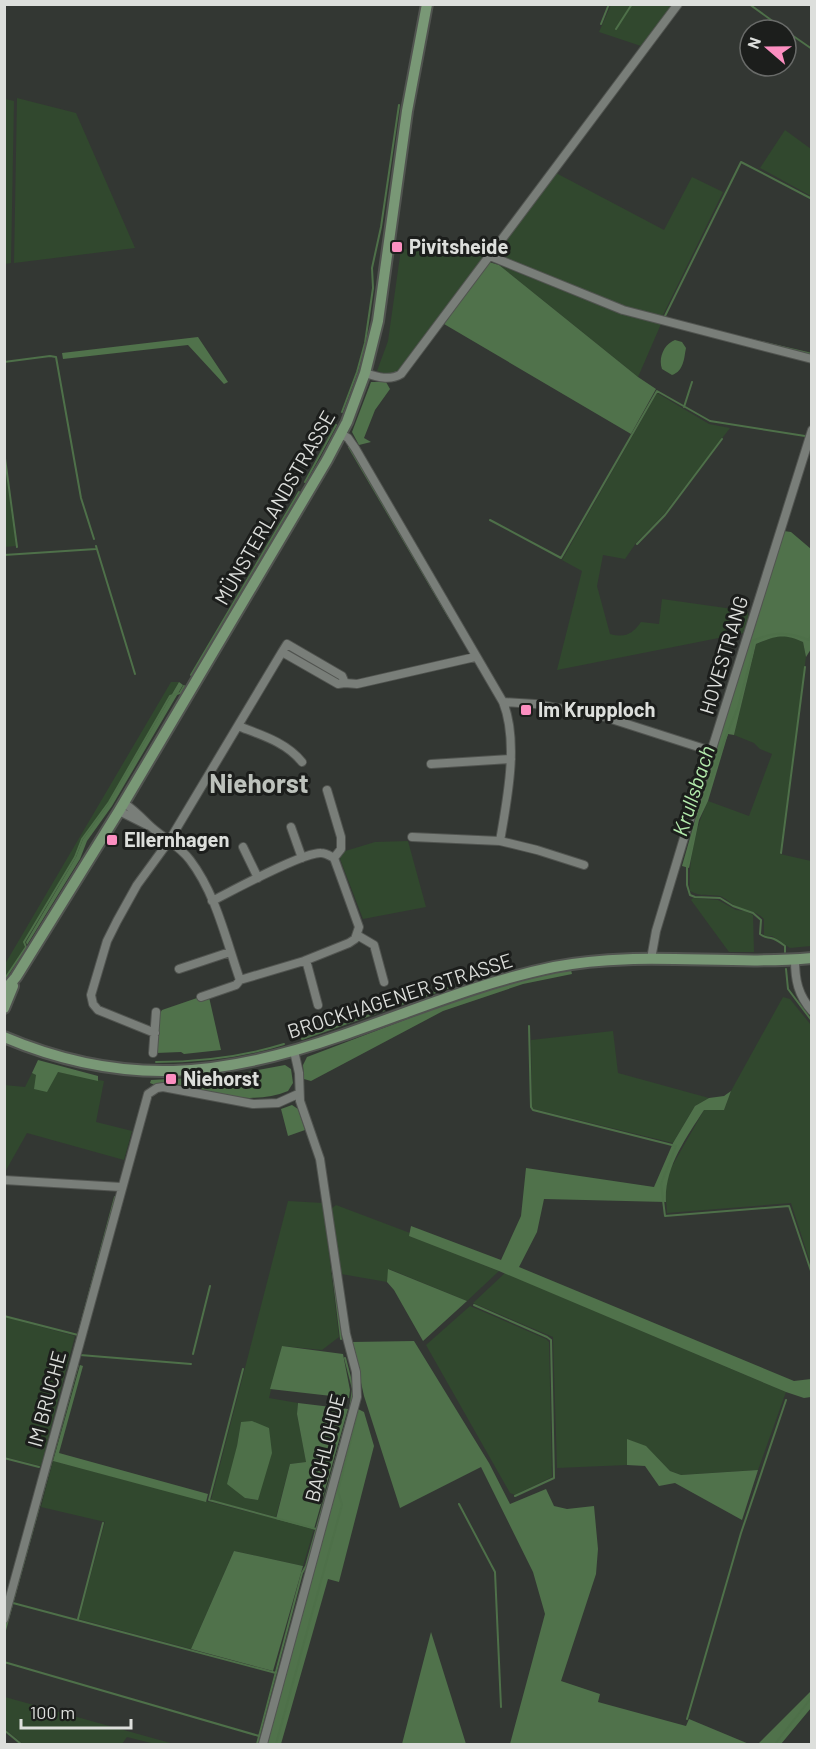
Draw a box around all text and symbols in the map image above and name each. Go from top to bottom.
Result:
north arrow [738,18,798,78]
text: N [743,34,764,51]
place label: Pivitsheide [409,234,508,258]
marker: Pivitsheide [390,240,404,254]
street label: MÜNSTERLANDSTRASSE [209,406,340,609]
street label: HOVESTRANG [694,593,752,717]
place label: Im Krupploch [538,697,655,721]
marker: Im Krupploch [519,703,533,717]
water label: Krullsbach [666,742,719,839]
district label: Niehorst [209,767,309,798]
place label: Ellernhagen [124,827,229,851]
marker: Ellernhagen [105,833,119,847]
street label: BROCKHAGENER STRASSE [284,947,515,1043]
place label: Niehorst [183,1066,259,1090]
marker: Niehorst [164,1072,178,1086]
street label: IM BRUCHE [22,1348,70,1449]
street label: BACHLOHDE [299,1391,349,1504]
scale bar [21,1692,130,1730]
text: 100 m [30,1701,75,1723]

